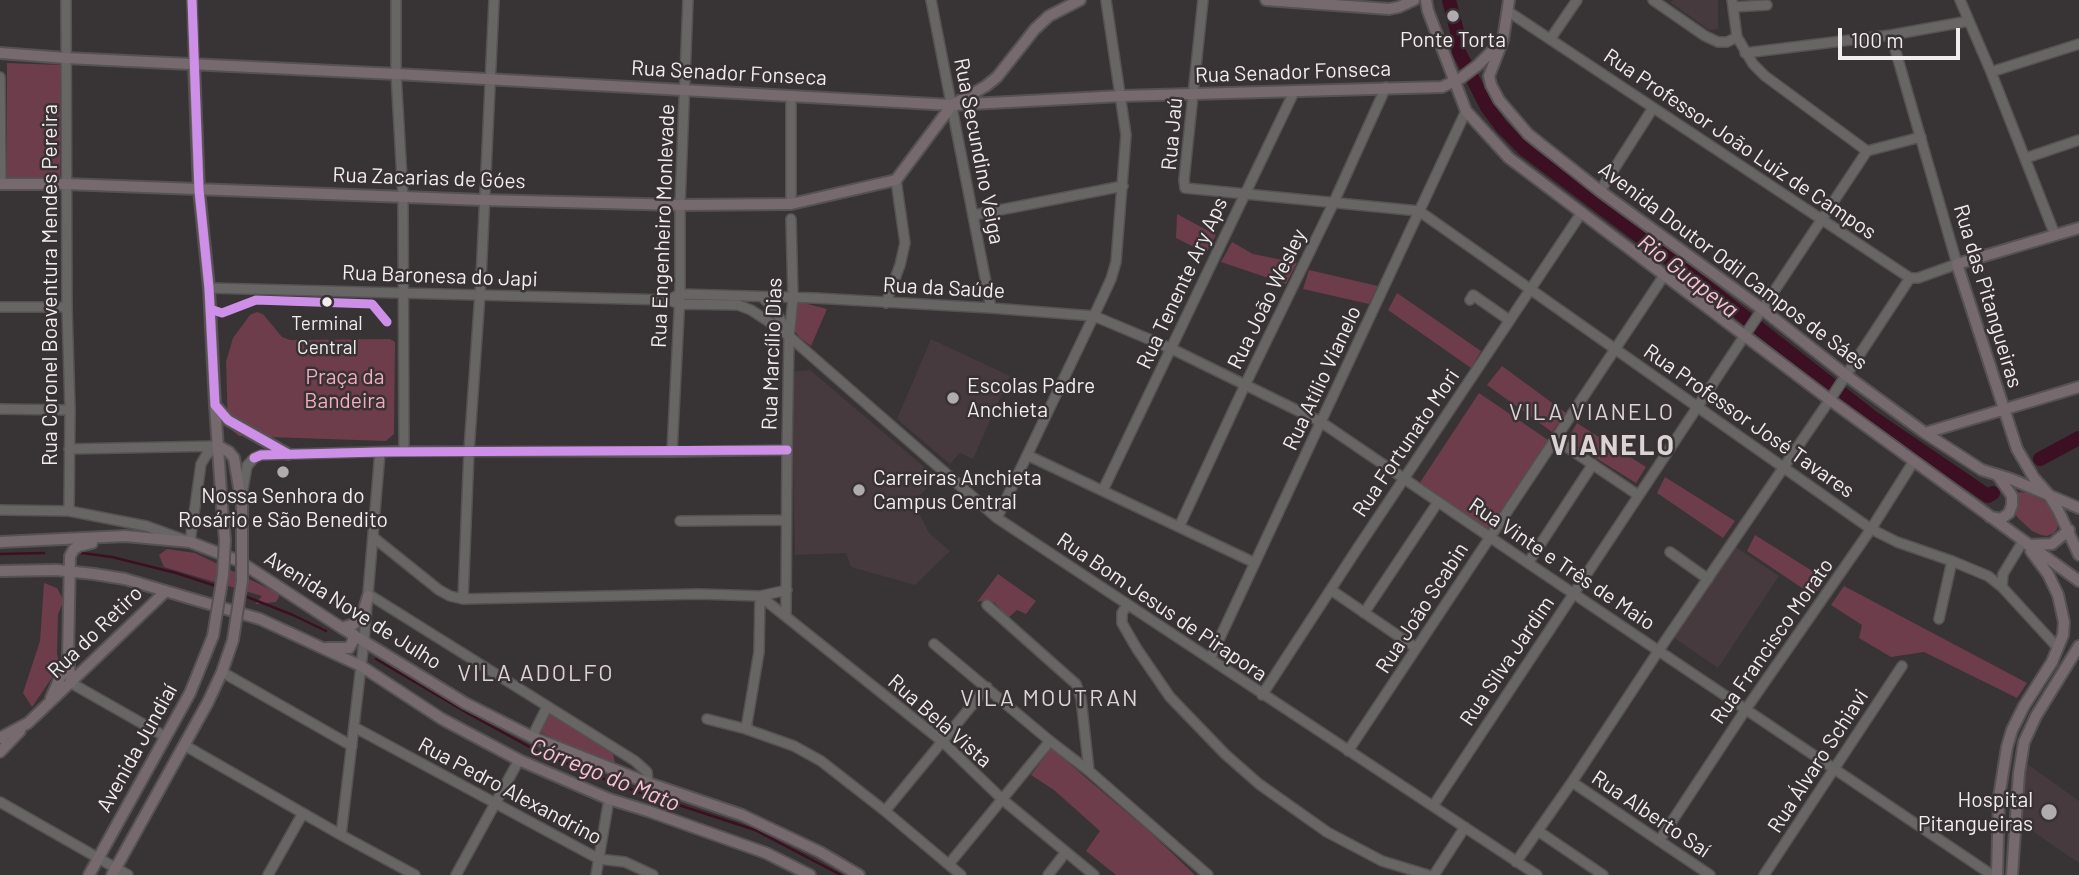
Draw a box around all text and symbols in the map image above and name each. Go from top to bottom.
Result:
marker: Ponte Torta [1445,8,1461,24]
scale bar [1841,14,1964,58]
place label: Ponte Torta [1400,27,1506,53]
text: 100 m [1851,27,1904,52]
street label: Rua Professor João Luiz de Campos [1599,43,1881,245]
street label: Rua Senador Fonseca [630,55,828,91]
street label: Rua Secundino Veiga [949,56,1009,246]
street label: Rua Senador Fonseca [1195,56,1391,88]
street label: Rua Jaú [1156,96,1188,172]
street label: Rua Engenheiro Monlevade [646,103,680,349]
street label: Rua Coronel Boaventura Mendes Pereira [37,104,63,466]
street label: Avenida Doutor Odil Campos de Sáes [1594,157,1872,375]
street label: Rua Zacarias de Góes [332,162,526,194]
street label: Rua Tenente Ary Aps [1131,193,1233,373]
street label: Rua das Pitangueiras [1948,201,2028,391]
street label: Rua João Wesley [1222,225,1312,373]
water label: Rio Guapeva [1632,228,1744,324]
street label: Rua Baronesa do Japi [342,260,538,292]
street label: Rua da Saúde [882,272,1006,304]
street label: Rua Marcílio Dias [757,277,787,431]
marker: Terminal Central [320,295,334,309]
street label: Rua Atílio Vianelo [1277,302,1367,454]
place label: Terminal Central [291,313,363,357]
street label: Rua Professor José Tavares [1639,339,1859,503]
park label: Praça da Bandeira [304,364,386,414]
street label: Rua Fortunato Mori [1347,364,1465,522]
place label: Escolas Padre Anchieta [967,373,1095,423]
marker: Escolas Padre Anchieta [945,390,961,406]
district label: VILA VIANELO [1510,398,1674,426]
district label: VIANELO [1551,429,1675,463]
marker: Nossa Senhora do Rosário e São Benedito [275,464,291,480]
place label: Carreiras Anchieta Campus Central [873,465,1042,515]
marker: Carreiras Anchieta Campus Central [851,482,867,498]
place label: Nossa Senhora do Rosário e São Benedito [178,483,388,533]
street label: Rua Vinte e Três de Maio [1464,492,1660,636]
street label: Rua Bom Jesus de Pirapora [1052,527,1272,687]
street label: Rua João Scabin [1370,538,1474,678]
street label: Avenida Nove de Julho [260,545,446,675]
street label: Rua Francisco Morato [1705,553,1839,729]
street label: Rua do Retiro [42,581,148,683]
street label: Rua Silva Jardim [1454,591,1560,731]
district label: VILA ADOLFO [459,659,613,687]
street label: Rua Bela Vista [883,669,997,773]
street label: Avenida Jundiaí [91,680,183,816]
district label: VILA MOUTRAN [962,684,1138,712]
street label: Rua Álvaro Schiavi [1762,684,1874,838]
street label: Rua Pedro Alexandrino [414,732,606,850]
water label: Córrego do Mato [526,732,684,818]
street label: Rua Alberto Saí [1587,765,1715,863]
place label: Hospital Pitangueiras [1918,787,2033,837]
marker: Hospital Pitangueiras [2039,802,2059,822]

